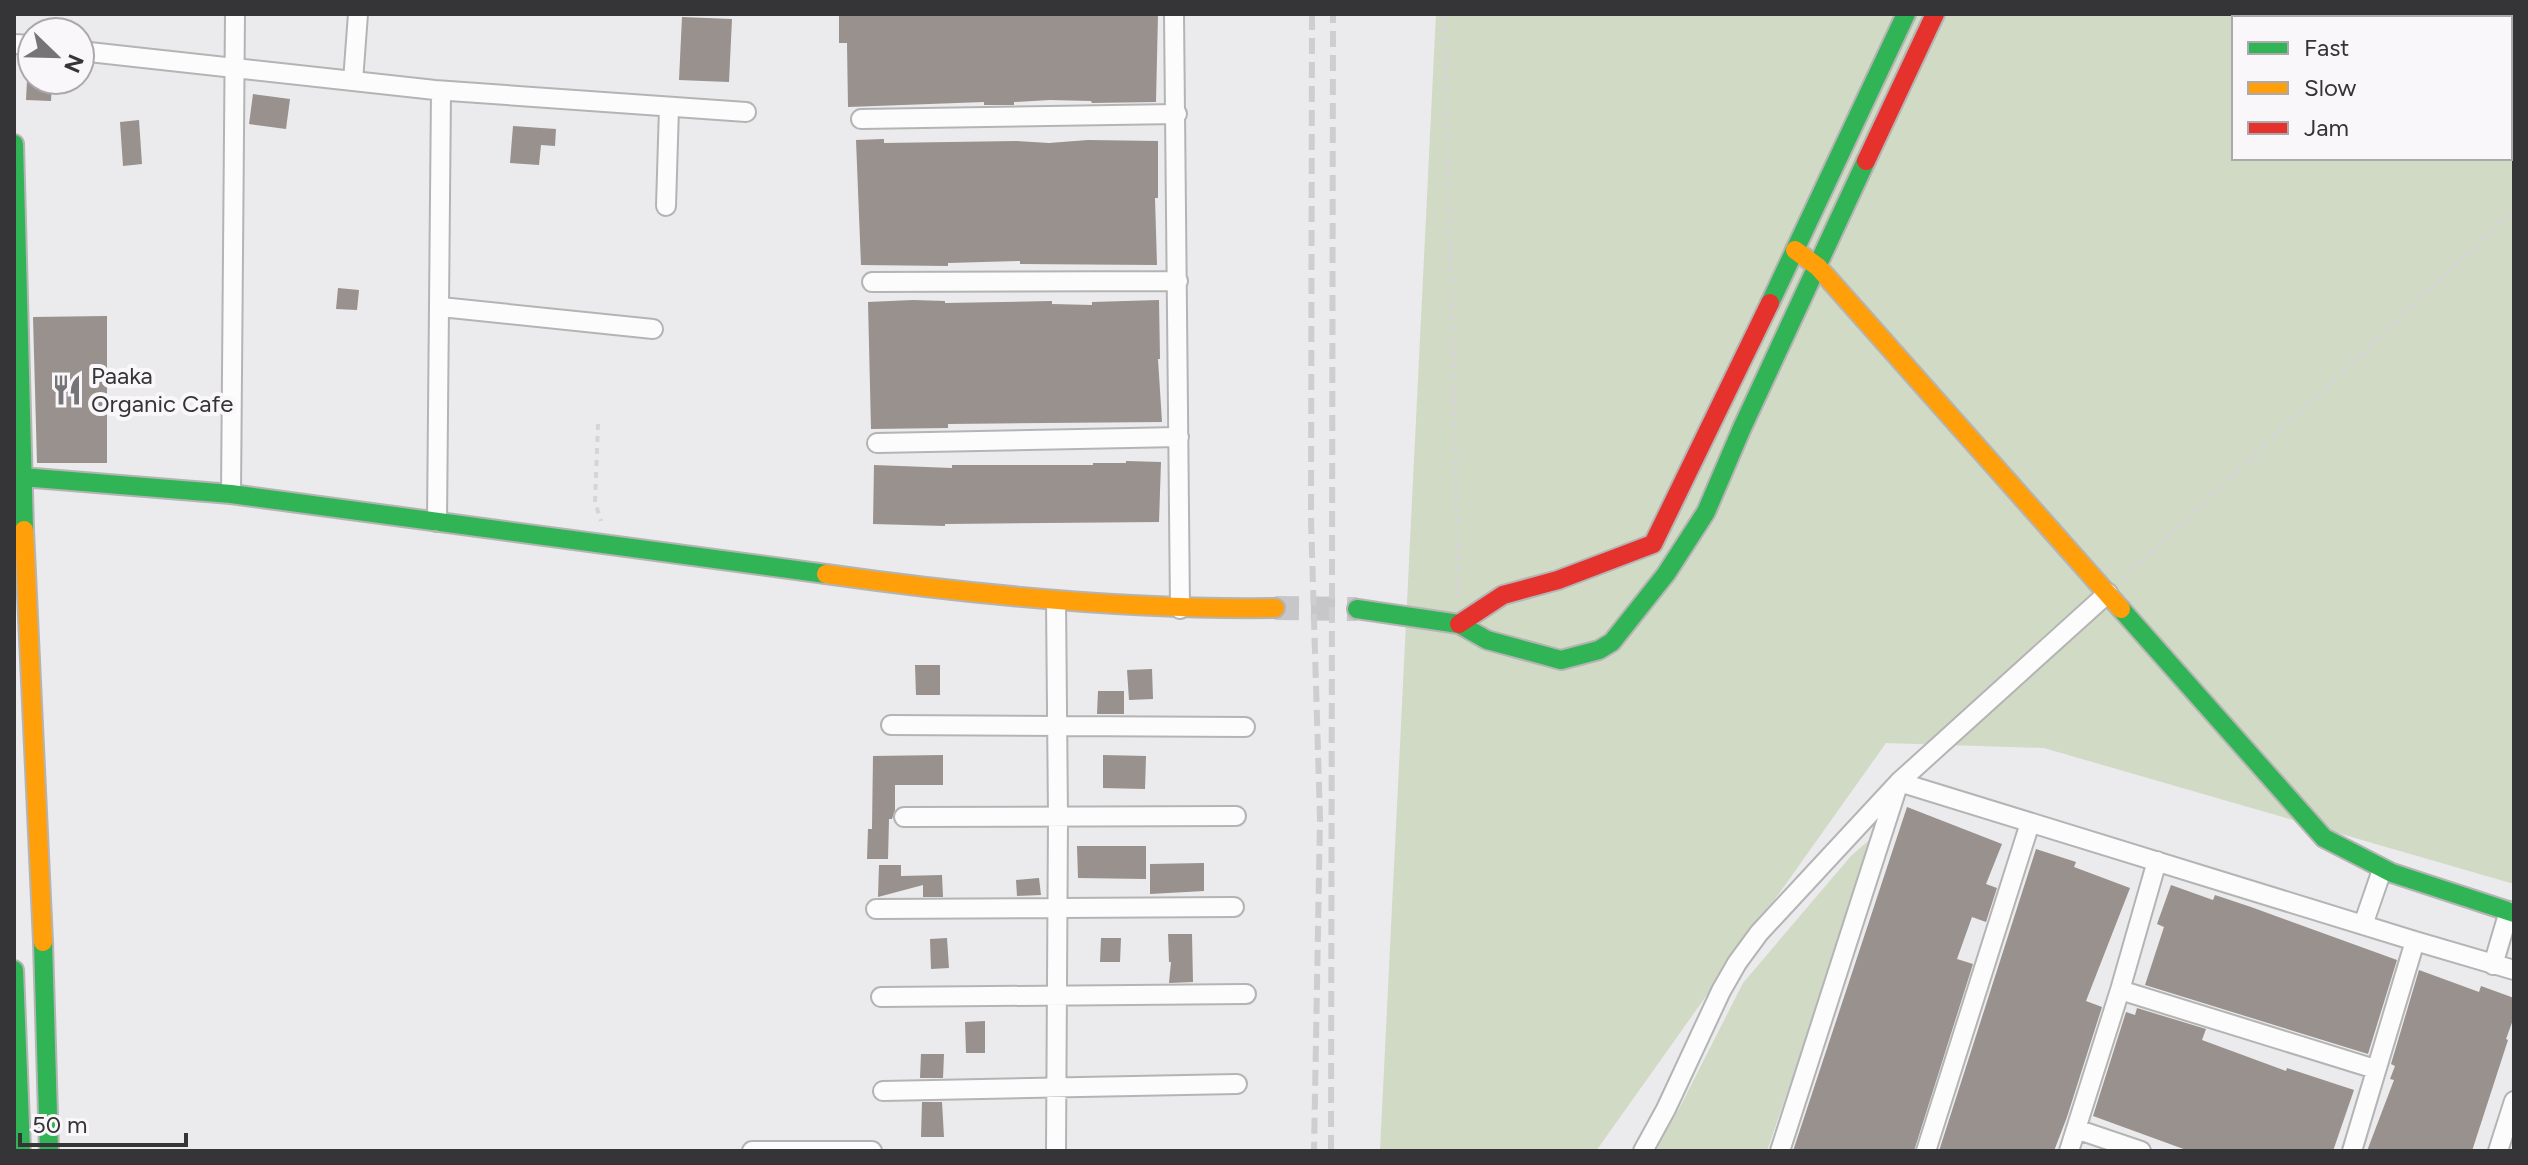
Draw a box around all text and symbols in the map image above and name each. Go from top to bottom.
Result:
north arrow [16,16,96,96]
legend [2232,16,2512,160]
text: Fast [2304,33,2349,62]
text: N [58,51,90,77]
text: Slow [2304,73,2357,102]
text: Jam [2304,113,2349,142]
place label: Paaka Organic Cafe [91,361,233,418]
restaurant icon: Paaka Organic Cafe [50,373,84,407]
scale bar [20,1097,186,1147]
text: 50 m [32,1110,88,1139]

